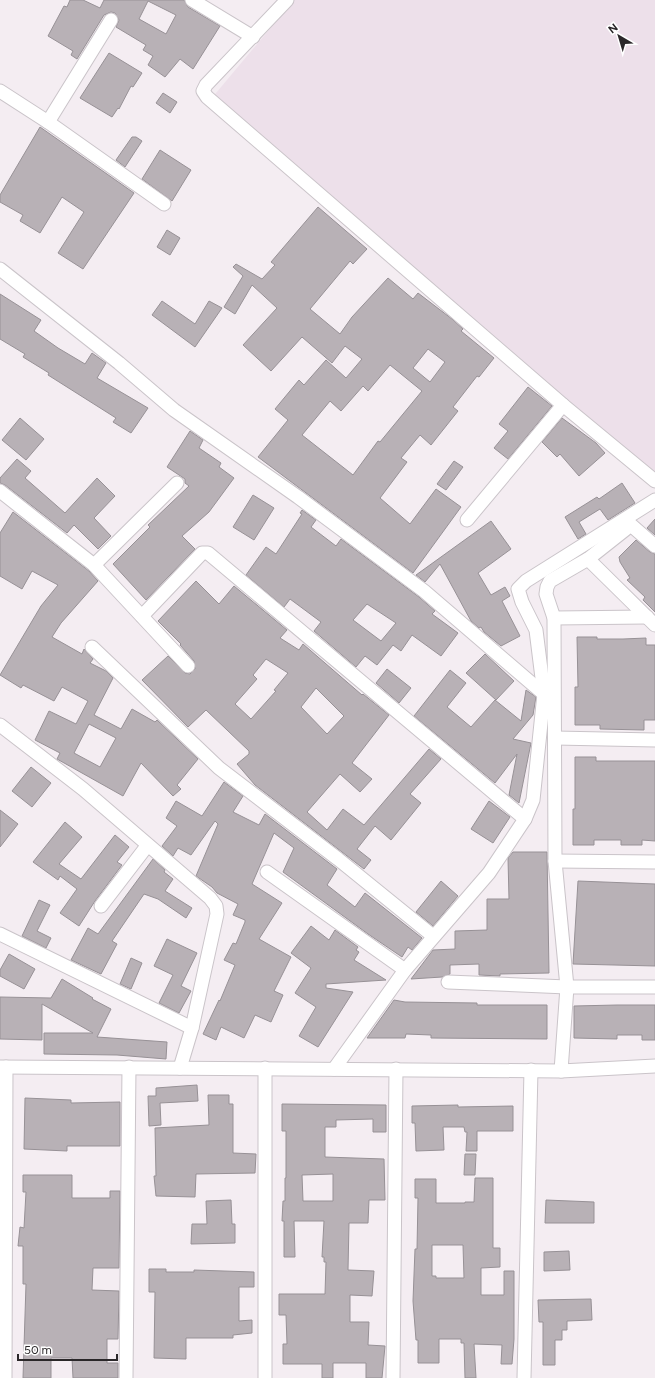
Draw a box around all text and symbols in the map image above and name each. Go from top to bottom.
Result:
north arrow [599,16,639,56]
text: N [606,21,621,36]
scale bar [18,1336,117,1362]
text: 50 m [24,1343,52,1357]

